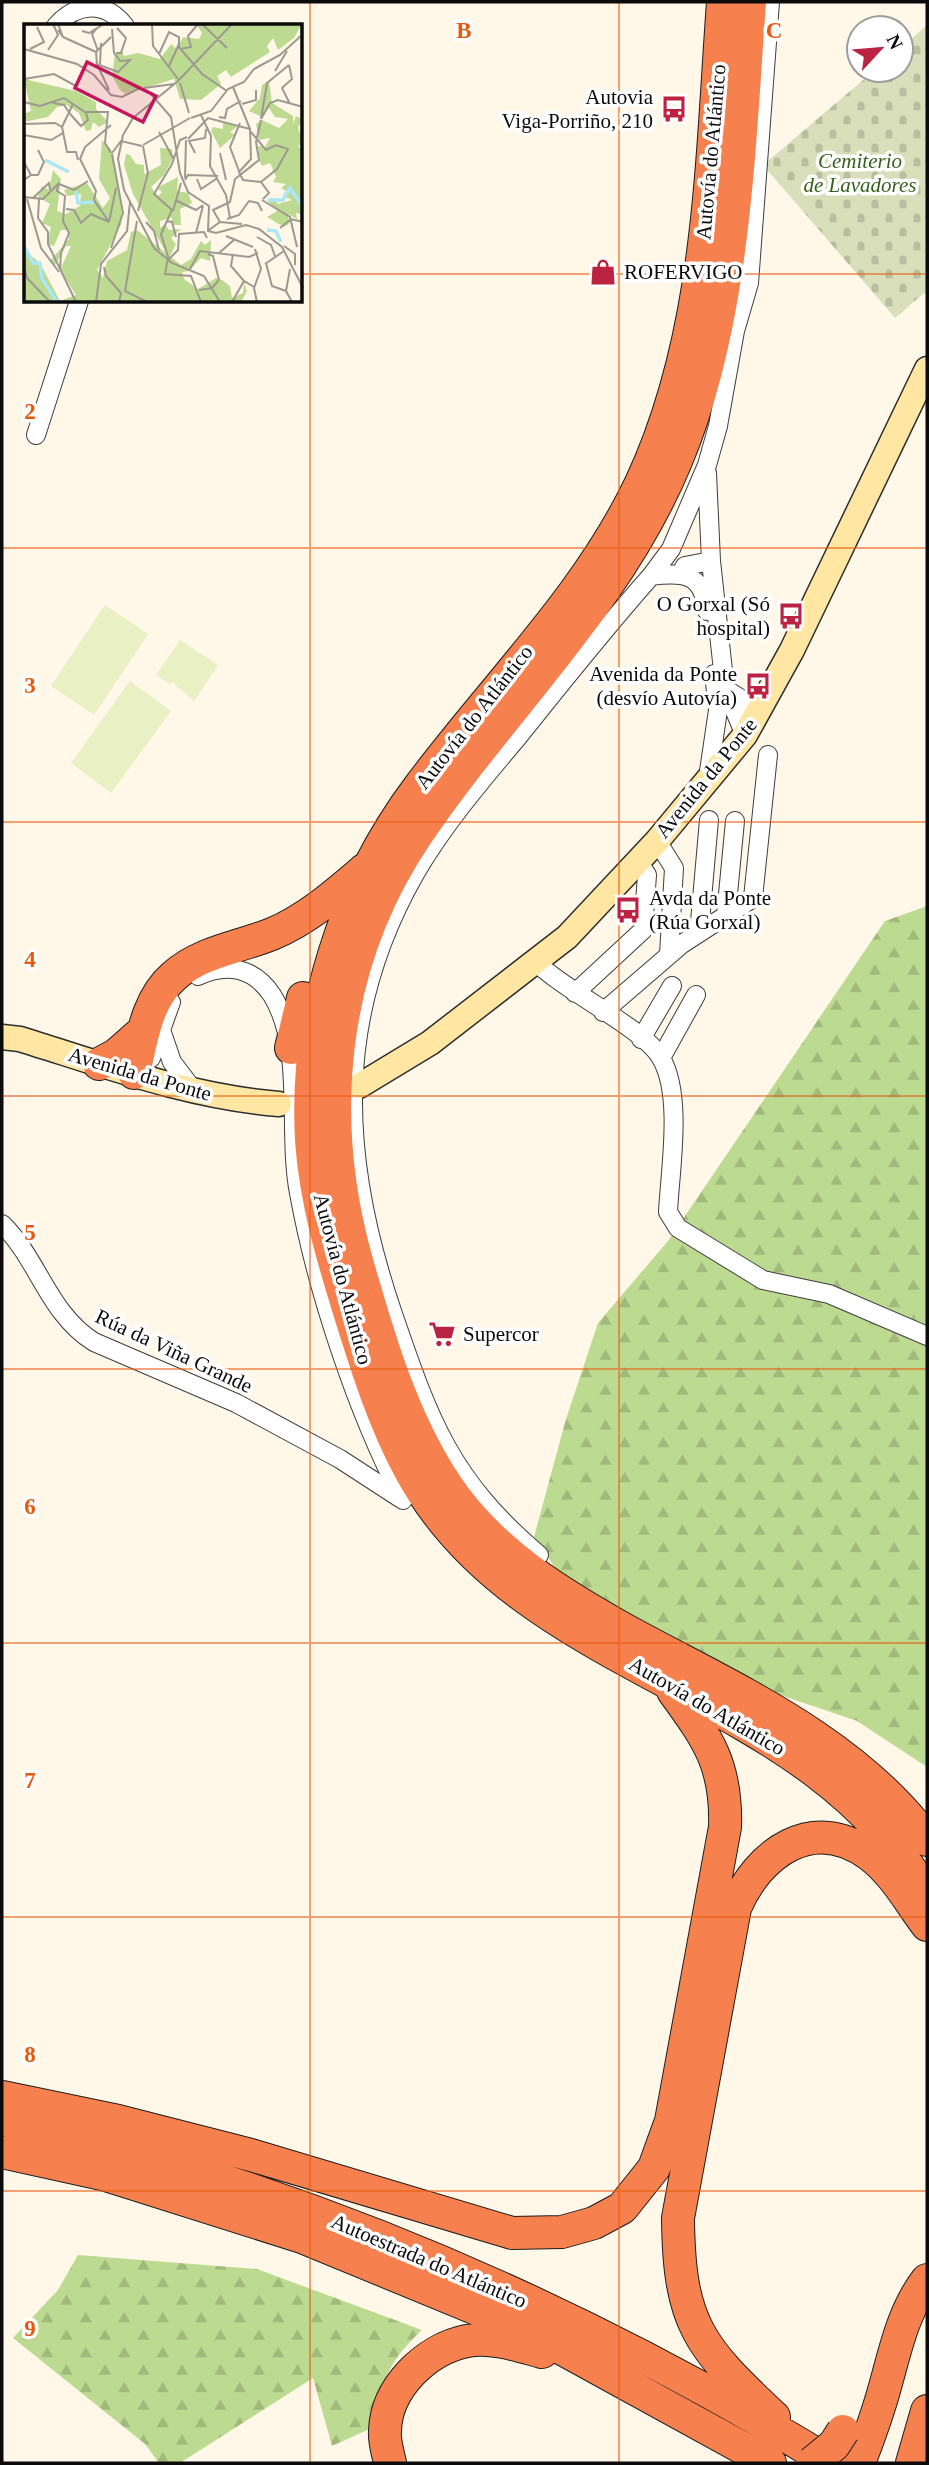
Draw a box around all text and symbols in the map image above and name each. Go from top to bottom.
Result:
north arrow [845,14,915,84]
text: B [456,18,472,43]
text: C [766,18,782,43]
inset map [24,24,303,303]
text: N [882,31,907,53]
street label: Autovía do Atlántico [691,63,731,241]
place label: Autovia Viga-Porriño, 210 [501,85,654,133]
bus stop icon: Autovia Viga-Porriño, 210 [659,94,689,124]
park label: Cemiterio de Lavadores [804,149,916,197]
shop icon: ROFERVIGO [588,257,618,287]
place label: ROFERVIGO [624,260,743,284]
text: 2 [24,399,36,424]
place label: O Gorxal (Só hospital) [657,592,770,640]
bus stop icon: O Gorxal (Só hospital) [776,601,806,631]
street label: Autovía do Atlántico [410,640,538,794]
place label: Avenida da Ponte (desvío Autovía) [589,662,737,710]
bus stop icon: Avenida da Ponte (desvío Autovía) [743,671,773,701]
text: 3 [24,673,36,698]
street label: Avenida da Ponte [650,713,762,843]
place label: Avda da Ponte (Rúa Gorxal) [649,886,771,934]
bus stop icon: Avda da Ponte (Rúa Gorxal) [613,895,643,925]
text: 4 [24,947,36,972]
street label: Avenida da Ponte [66,1042,214,1106]
street label: Autovía do Atlántico [309,1191,377,1367]
text: 5 [24,1220,36,1245]
street label: Rúa da Viña Grande [92,1304,256,1398]
supermarket icon: Supercor [427,1319,457,1349]
place label: Supercor [463,1322,539,1346]
text: 6 [24,1494,36,1519]
street label: Autovía do Atlántico [625,1652,789,1760]
text: 7 [24,1768,36,1793]
text: 8 [24,2042,36,2067]
street label: Autoestrada do Atlántico [328,2209,530,2313]
text: 9 [24,2316,36,2341]

